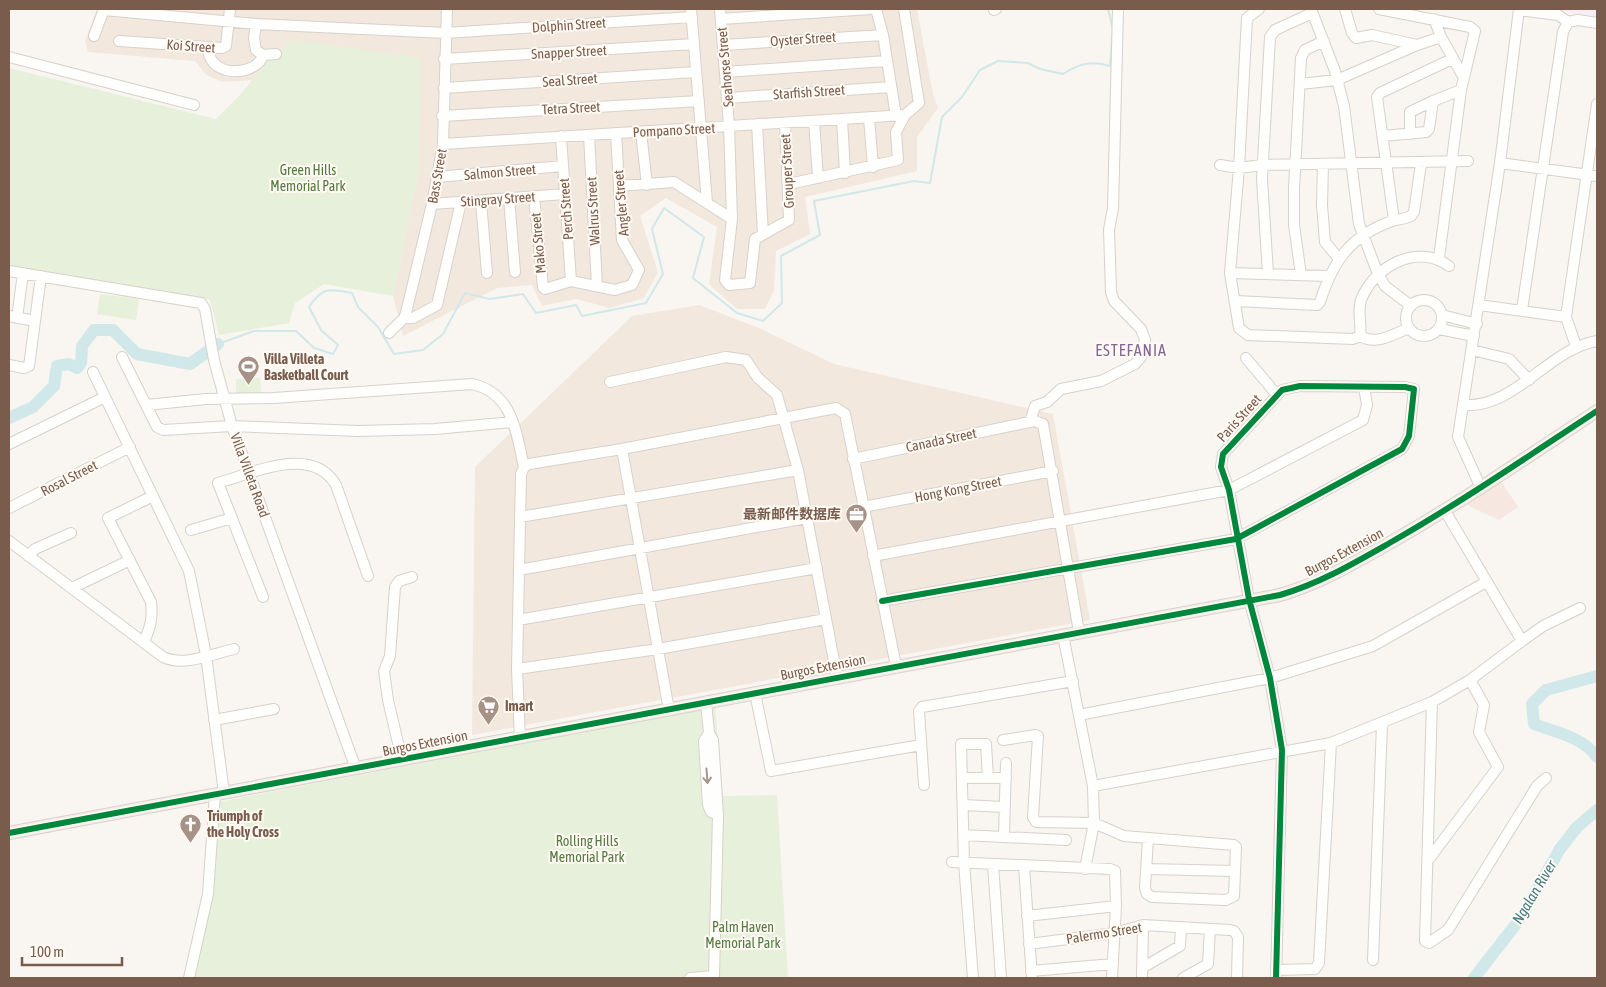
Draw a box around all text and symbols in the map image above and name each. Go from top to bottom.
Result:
street label: Dolphin Street [531,14,607,36]
street label: Seahorse Street [714,26,736,108]
street label: Oyster Street [770,29,836,49]
street label: Koi Street [166,36,216,56]
street label: Snapper Street [531,42,607,62]
street label: Seal Street [542,70,598,90]
street label: Starfish Street [773,82,845,102]
street label: Tetra Street [541,98,601,118]
street label: Pompano Street [632,120,716,140]
street label: Grouper Street [777,133,797,209]
street label: Bass Street [424,147,450,205]
street label: Salmon Street [463,161,537,183]
park label: Green Hills Memorial Park [270,162,346,194]
street label: Angler Street [610,169,632,237]
street label: Walrus Street [583,176,603,246]
street label: Perch Street [556,178,576,240]
street label: Stingray Street [460,188,536,210]
street label: Mako Street [527,212,549,274]
district label: ESTEFANIA [1095,341,1167,359]
place label: Villa Villeta Basketball Court [263,351,349,383]
sports icon: Villa Villeta Basketball Court [236,355,260,386]
street label: Paris Street [1214,391,1264,445]
street label: Canada Street [904,425,978,455]
street label: Villa Villeta Road [227,431,273,519]
street label: Rosal Street [38,457,100,499]
street label: Hong Kong Street [913,473,1003,505]
office icon: 最新邮件数据库 [845,502,869,533]
place label: 最新邮件数据库 [743,506,841,522]
street label: Burgos Extension [1302,525,1386,579]
street label: Burgos Extension [779,651,867,683]
supermarket icon: Imart [477,694,501,725]
place label: Imart [505,698,533,714]
street label: Burgos Extension [381,727,469,759]
one-way arrow [702,768,711,784]
place label: Triumph of the Holy Cross [206,808,279,840]
church icon: Triumph of the Holy Cross [179,812,203,843]
park label: Rolling Hills Memorial Park [549,833,625,865]
water label: Ngalan River [1508,857,1560,927]
park label: Palm Haven Memorial Park [705,919,781,951]
street label: Palermo Street [1065,919,1143,947]
scale bar [22,934,122,966]
text: 100 m [30,943,64,960]

